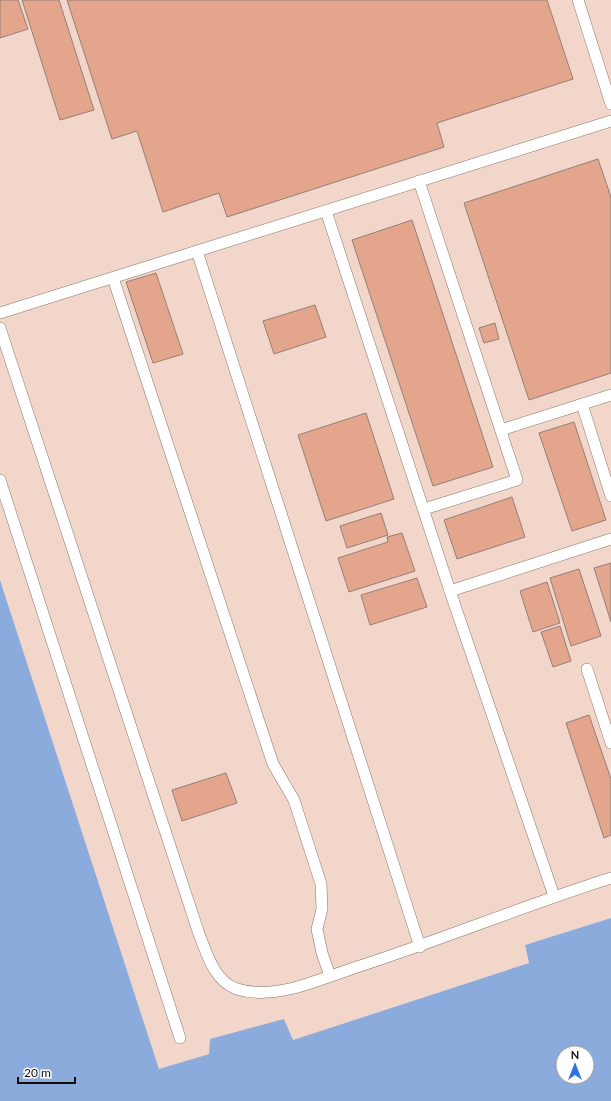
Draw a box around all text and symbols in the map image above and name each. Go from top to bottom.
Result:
north arrow [555,1045,595,1085]
text: N [571,1048,579,1061]
scale bar [18,1059,75,1085]
text: 20 m [24,1065,51,1080]

